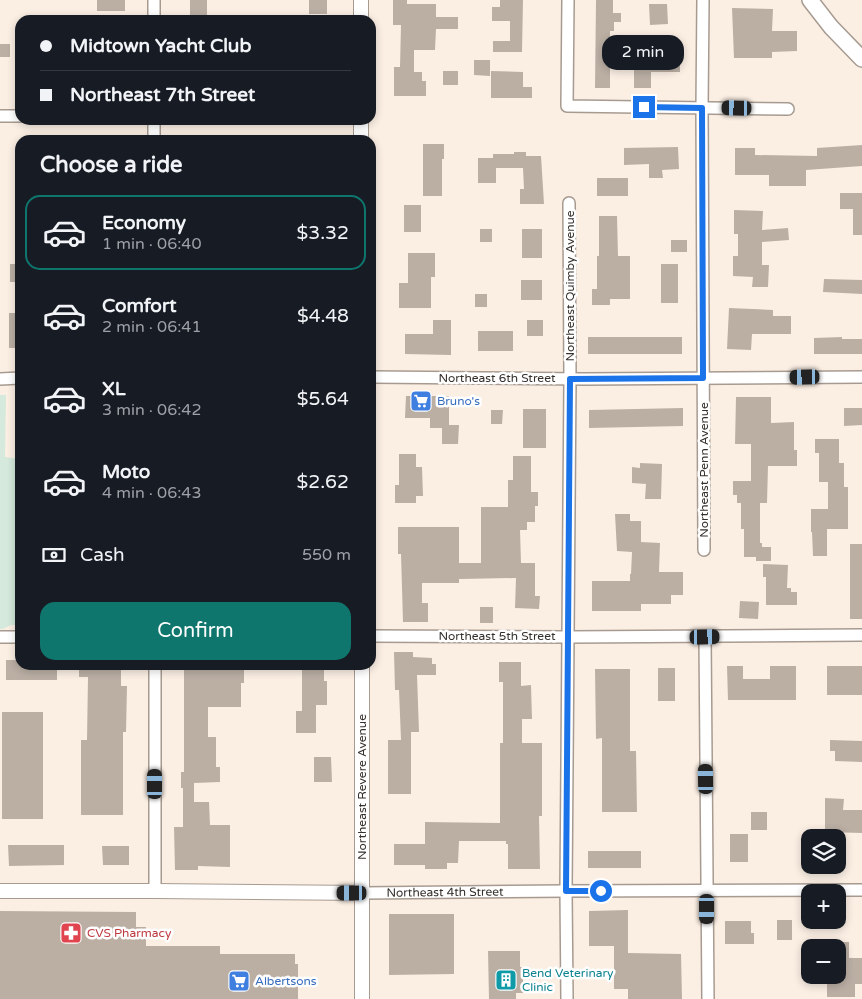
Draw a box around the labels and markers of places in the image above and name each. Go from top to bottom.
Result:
supermarket icon: Bruno's [409,389,433,413]
place label: Bruno's [437,394,480,408]
pharmacy icon: CVS Pharmacy [59,921,83,945]
place label: CVS Pharmacy [87,926,172,940]
place label: Bend Veterinary Clinic [522,966,614,994]
building icon: Bend Veterinary Clinic [494,968,518,992]
supermarket icon: Albertsons [227,969,251,993]
place label: Albertsons [255,974,317,988]

